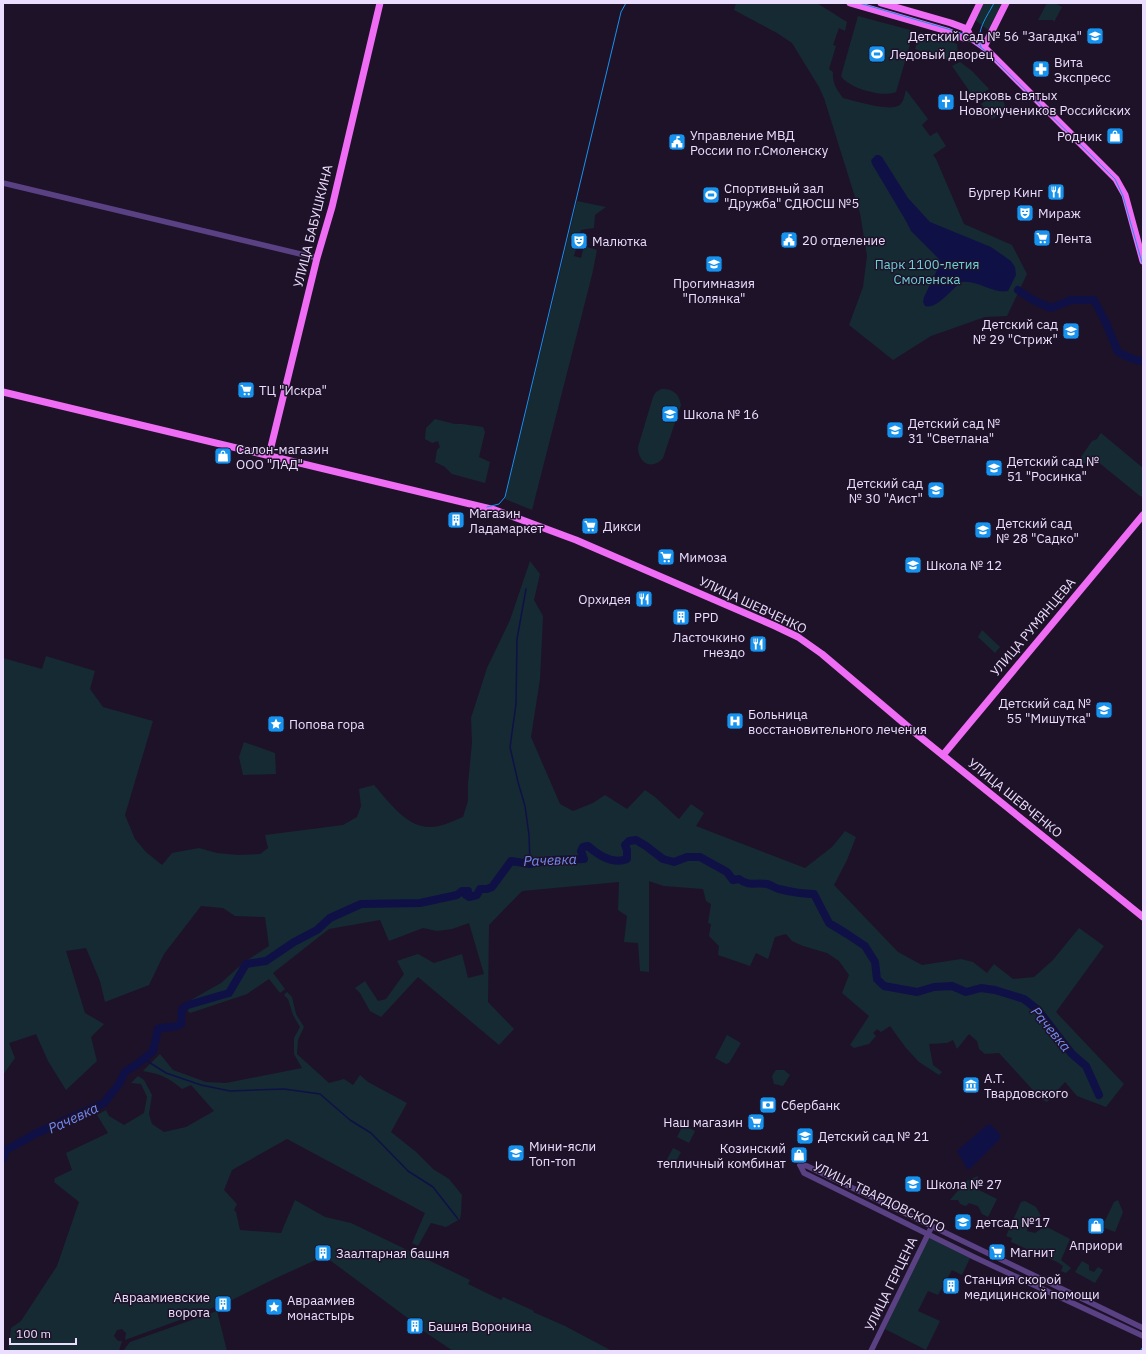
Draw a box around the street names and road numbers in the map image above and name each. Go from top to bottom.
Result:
street label: УЛИЦА БАБУШКИНА [290,162,337,289]
street label: УЛИЦА ШЕВЧЕНКО [696,573,810,637]
street label: УЛИЦА РУМЯНЦЕВА [987,574,1080,680]
street label: УЛИЦА ШЕВЧЕНКО [964,755,1066,841]
street label: УЛИЦА ТВАРДОВСКОГО [810,1158,948,1236]
street label: УЛИЦА ГЕРЦЕНА [861,1234,921,1334]

